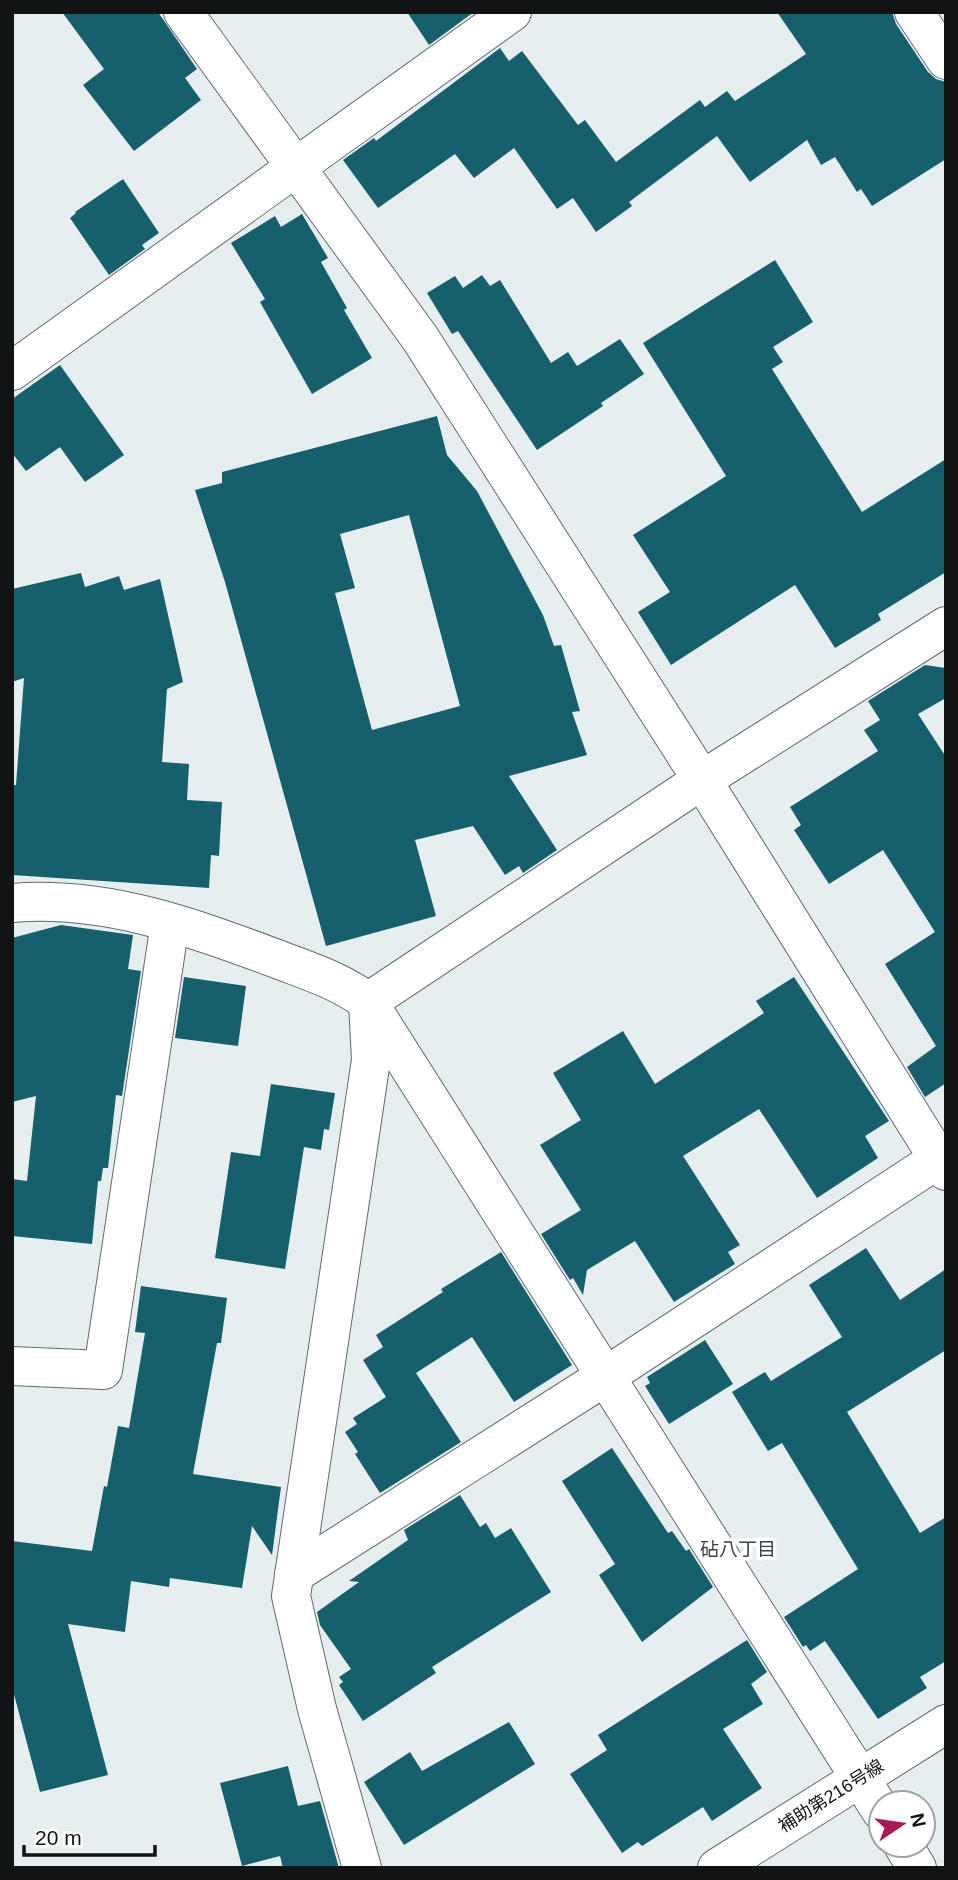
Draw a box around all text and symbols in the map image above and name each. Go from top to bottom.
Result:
district label: 砧八丁目 [700,1539,776,1560]
street label: 補助第216号線 [775,1756,887,1836]
north arrow [867,1789,937,1859]
text: N [906,1811,930,1829]
scale bar [24,1814,156,1858]
text: 20 m [35,1826,82,1849]

